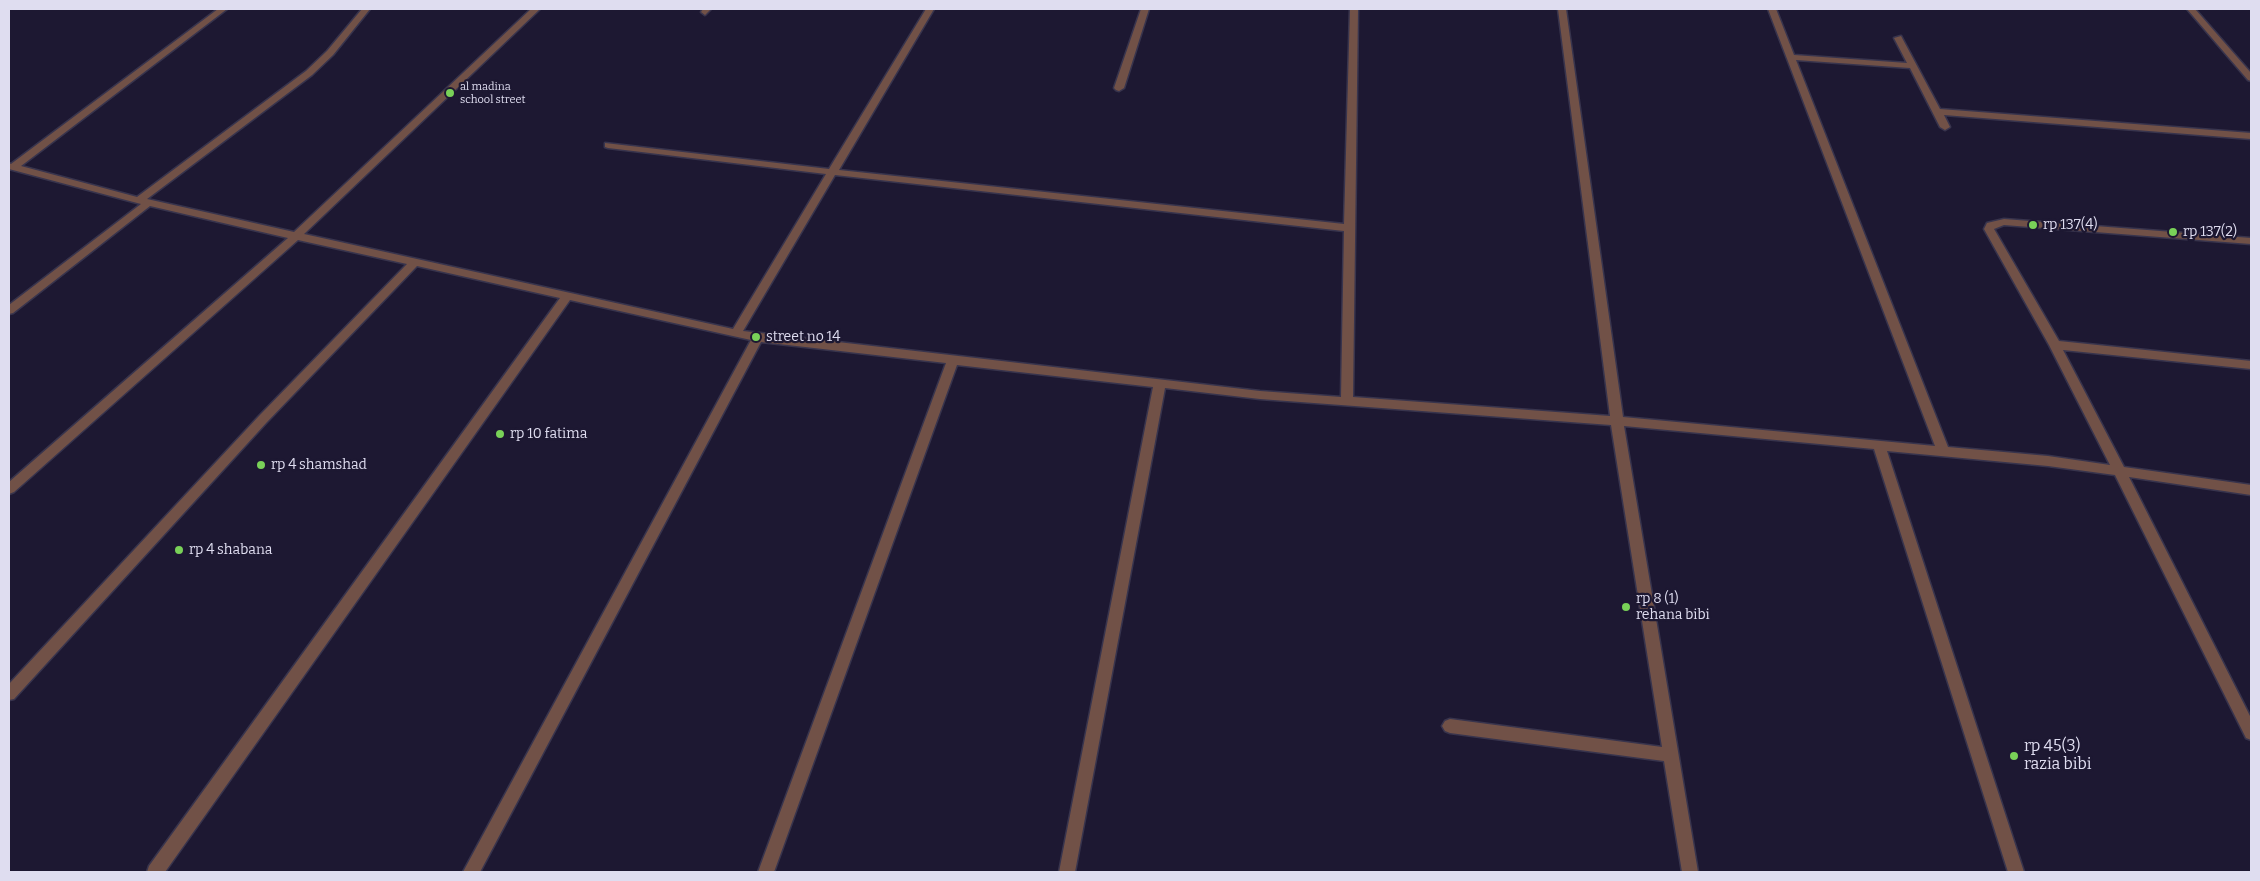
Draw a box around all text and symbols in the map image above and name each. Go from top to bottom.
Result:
place label: al madina school street [460,80,525,106]
marker: al madina school street [444,87,456,99]
place label: rp 137(4) [2043,217,2098,233]
marker: rp 137(4) [2027,219,2039,231]
place label: rp 137(2) [2183,224,2237,240]
marker: rp 137(2) [2167,226,2179,238]
place label: street no 14 [766,329,840,345]
marker: street no 14 [750,331,762,343]
place label: rp 10 fatima [510,426,587,442]
marker: rp 10 fatima [494,428,506,440]
place label: rp 4 shamshad [271,457,367,473]
marker: rp 4 shamshad [255,459,267,471]
place label: rp 4 shabana [189,542,272,558]
marker: rp 4 shabana [173,544,185,556]
place label: rp 8 (1) rehana bibi [1636,591,1710,624]
marker: rp 8 (1) rehana bibi [1620,601,1632,613]
place label: rp 45(3) razia bibi [2024,737,2092,775]
marker: rp 45(3) razia bibi [2008,750,2020,762]

